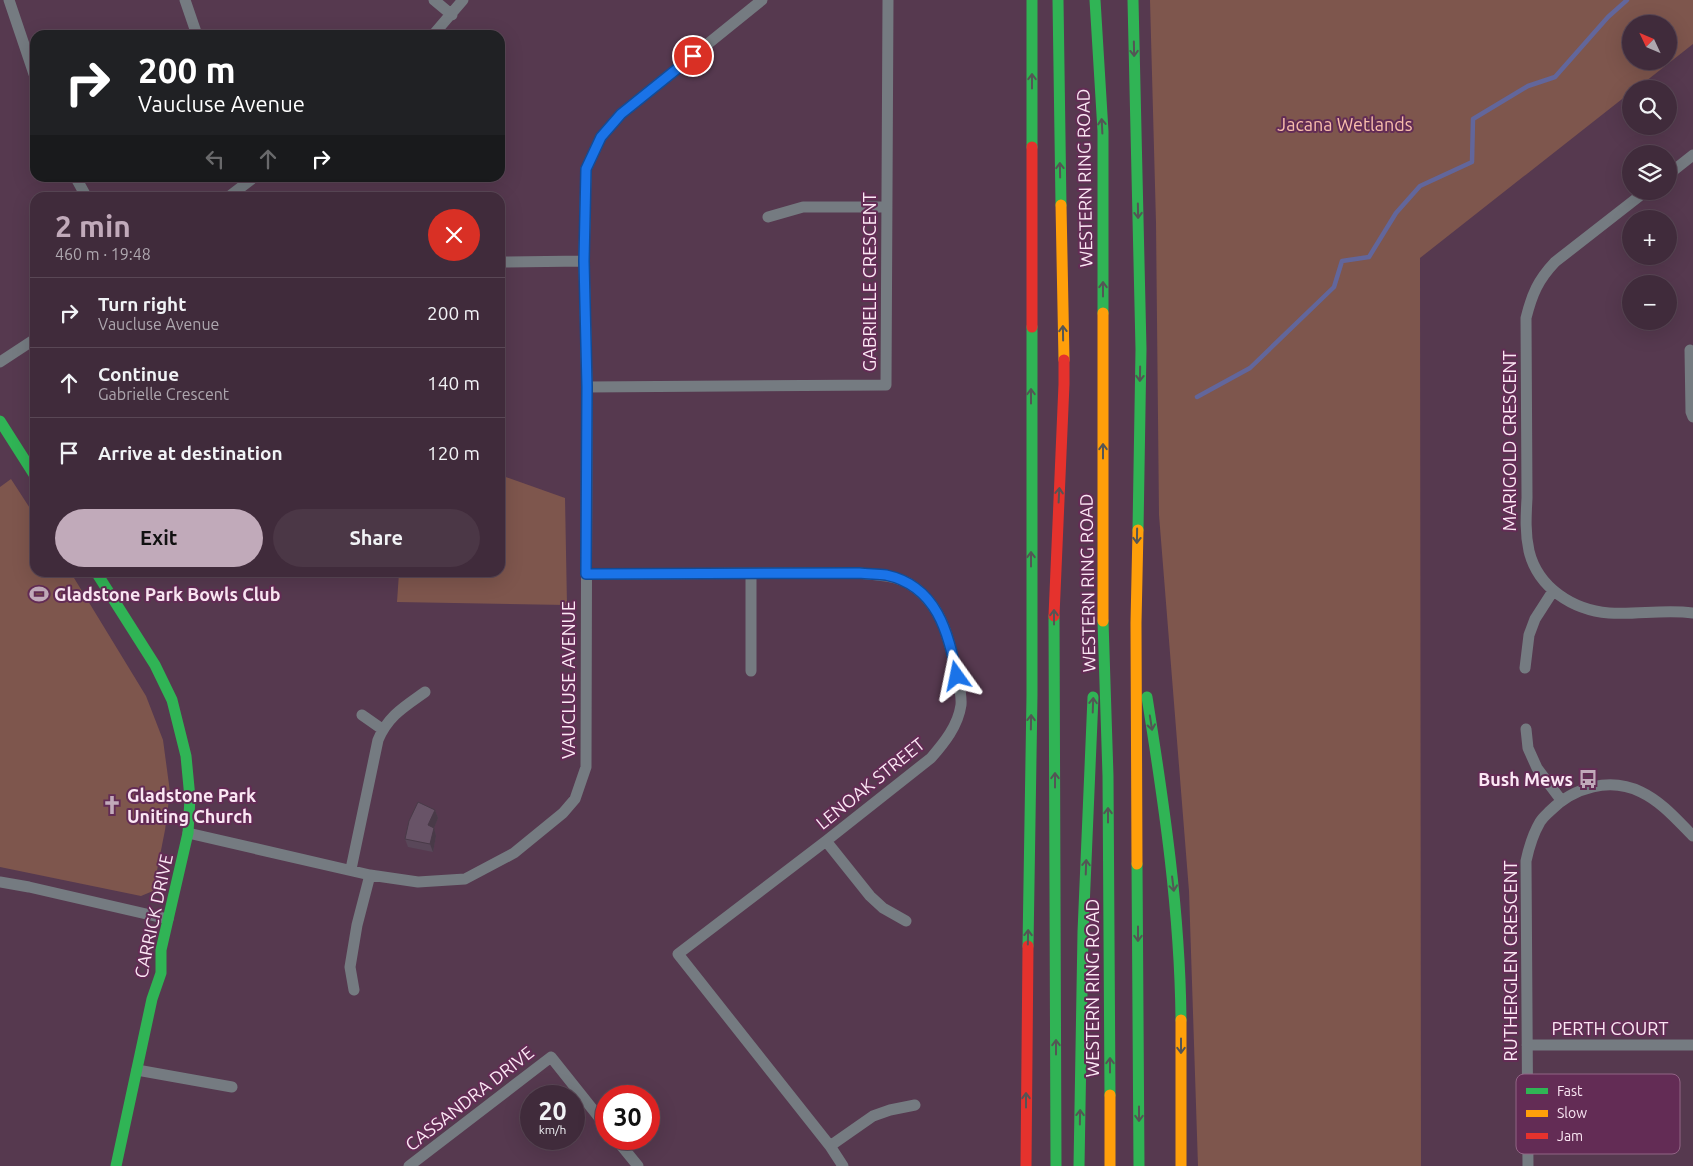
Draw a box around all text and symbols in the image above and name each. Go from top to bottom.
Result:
north arrow [1622,15,1678,70]
map controls [1622,15,1677,330]
pin [672,35,714,77]
one-way arrow [1129,40,1139,56]
icon: arrive [679,42,707,70]
icon: right [55,50,120,115]
text: 200 m [138,50,236,90]
one-way arrow [1027,74,1037,90]
button: search [1622,80,1677,135]
street label: WESTERN RING ROAD [1072,89,1096,267]
text: Vaucluse Avenue [138,91,305,116]
park label: Jacana Wetlands [1277,114,1413,134]
one-way arrow [1098,119,1107,135]
icon: left [201,145,229,173]
icon: ahead [254,145,282,173]
icon: right [307,145,335,173]
button: layers [1622,145,1677,200]
one-way arrow [1056,163,1065,179]
street label: GABRIELLE CRESCENT [859,192,879,372]
one-way arrow [1133,202,1143,219]
text: 2 min [55,209,131,243]
button: close [428,209,480,261]
button: + [1622,210,1677,265]
text: 460 m · 19:48 [55,245,151,263]
button: − [1622,275,1677,330]
one-way arrow [1098,281,1108,298]
text: Turn right [98,293,186,315]
icon: right [55,299,83,327]
text: 200 m [427,302,480,324]
text: Vaucluse Avenue [98,315,219,333]
one-way arrow [1059,325,1068,341]
street label: MARIGOLD CRESCENT [1499,351,1519,531]
text: Continue [98,363,179,385]
one-way arrow [1135,365,1145,381]
icon: ahead [55,369,83,397]
text: 140 m [427,372,480,394]
text: Gabrielle Crescent [98,385,229,403]
one-way arrow [1026,388,1036,404]
icon: arrive [55,439,83,467]
text: Arrive at destination [98,442,283,464]
text: 120 m [427,442,480,464]
one-way arrow [1098,444,1108,460]
one-way arrow [1054,488,1064,504]
street label: WESTERN RING ROAD [1075,494,1099,672]
button: Exit [55,509,263,567]
button: Share [273,509,480,567]
one-way arrow [1132,528,1142,544]
one-way arrow [1026,551,1036,567]
sports icon: Gladstone Park Bowls Club [28,583,50,605]
place label: Gladstone Park Bowls Club [54,584,280,604]
street label: VAUCLUSE AVENUE [558,601,578,759]
one-way arrow [1049,610,1059,626]
position arrow [930,649,982,701]
one-way arrow [1088,697,1097,713]
one-way arrow [1146,714,1156,730]
one-way arrow [1027,715,1036,731]
street label: LENOAK STREET [812,733,928,833]
bus stop icon: Bush Mews [1577,768,1599,790]
place label: Bush Mews [1478,769,1573,789]
one-way arrow [1050,772,1060,788]
place label: Gladstone Park Uniting Church [127,785,256,826]
church icon: Gladstone Park Uniting Church [101,794,123,816]
one-way arrow [1103,807,1113,824]
street label: CARRICK DRIVE [130,852,176,980]
one-way arrow [1081,860,1090,876]
street label: RUTHERGLEN CRESCENT [1500,860,1520,1062]
one-way arrow [1168,875,1178,891]
street label: WESTERN RING ROAD [1082,899,1102,1077]
one-way arrow [1133,926,1142,942]
one-way arrow [1023,930,1033,946]
street label: PERTH COURT [1551,1018,1669,1038]
one-way arrow [1176,1038,1186,1054]
one-way arrow [1051,1040,1061,1056]
street label: CASSANDRA DRIVE [401,1042,537,1154]
one-way arrow [1105,1057,1115,1074]
legend [1516,1074,1680,1154]
text: Fast [1557,1083,1583,1099]
speed limit sign: 30 [595,1085,660,1150]
one-way arrow [1021,1092,1031,1108]
text: 20 [538,1097,567,1125]
text: Slow [1557,1105,1587,1121]
one-way arrow [1134,1106,1144,1122]
one-way arrow [1075,1110,1085,1126]
text: km/h [539,1123,566,1136]
text: Jam [1557,1128,1583,1144]

